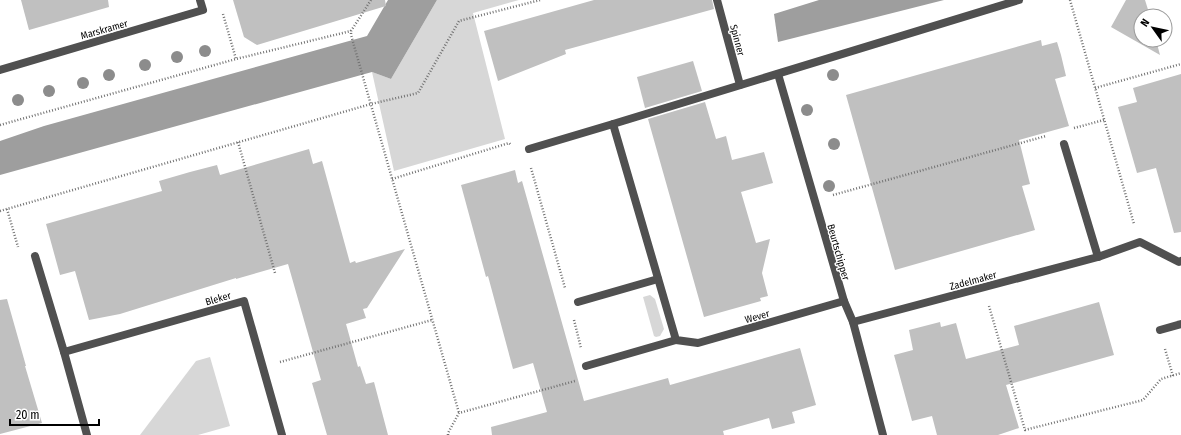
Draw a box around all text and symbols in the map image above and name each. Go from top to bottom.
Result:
north arrow [1133,8,1173,48]
street label: Marskramer [79,17,130,42]
text: N [1138,17,1152,29]
street label: Spinner [727,23,747,58]
street label: Beurtschipper [824,223,852,282]
street label: Zadelmaker [949,269,998,293]
street label: Bleker [204,289,233,308]
street label: Wever [744,308,771,326]
scale bar [10,401,99,427]
text: 20 m [16,408,40,422]

